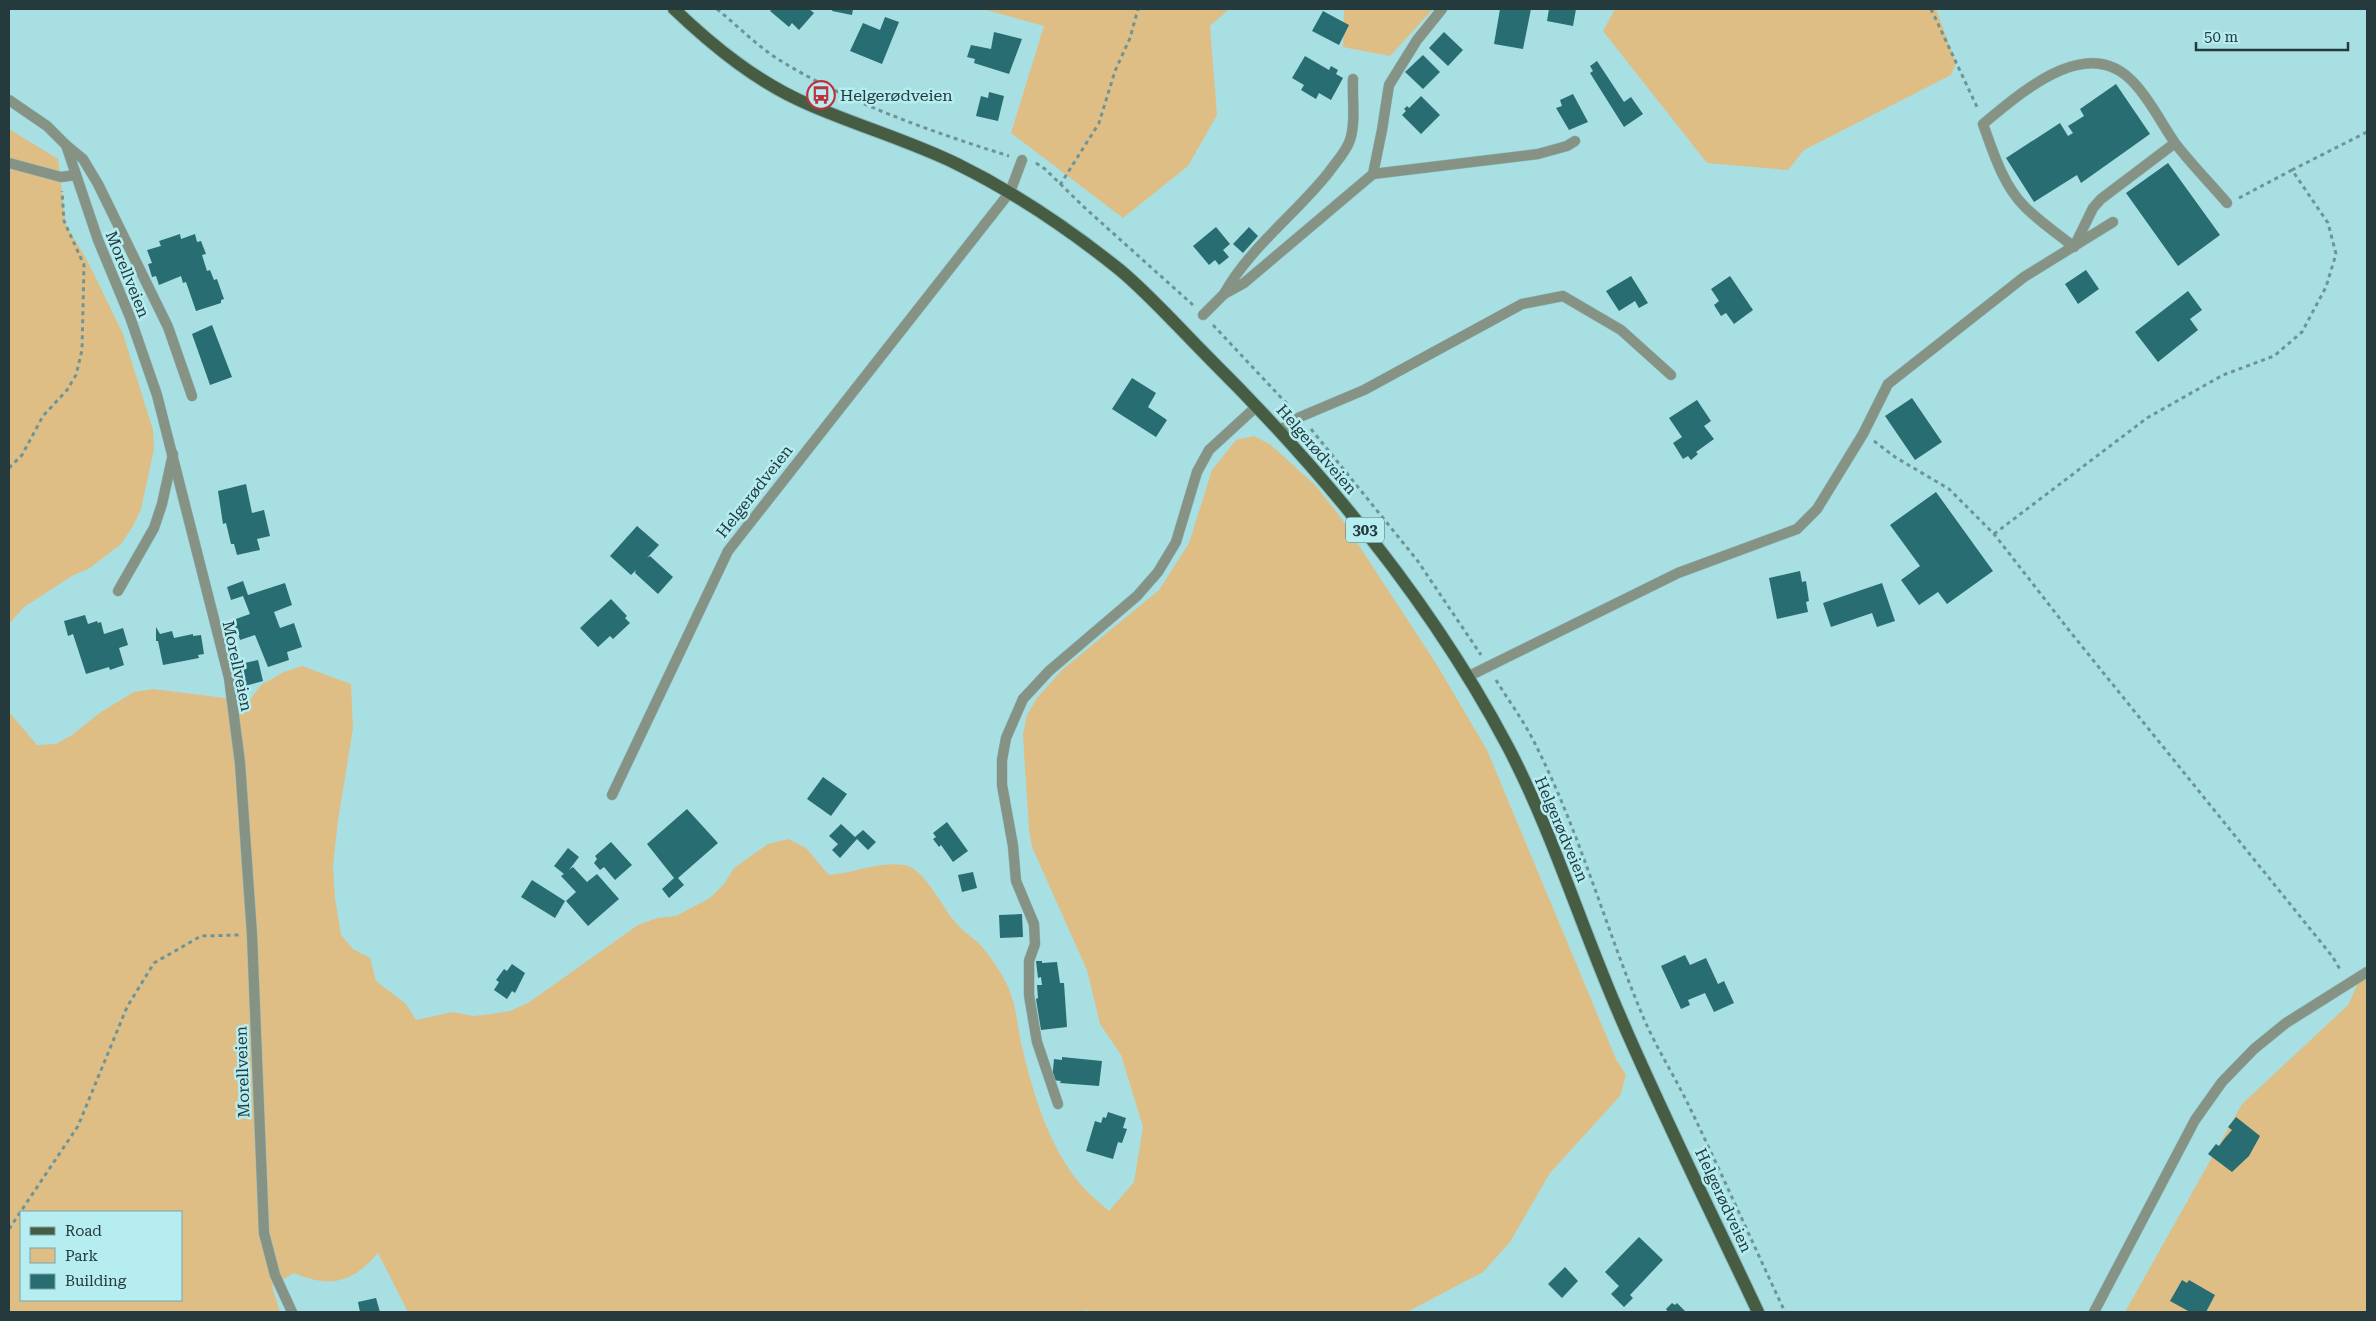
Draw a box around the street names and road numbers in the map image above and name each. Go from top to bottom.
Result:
street label: Morellveien [102,228,154,320]
street label: Helgerødveien [1273,401,1361,498]
street label: Helgerødveien [712,441,797,542]
road number: 303 [1346,518,1384,542]
street label: Morellveien [219,619,256,713]
street label: Helgerødveien [1531,774,1592,885]
street label: Morellveien [231,1026,254,1118]
street label: Helgerødveien [1691,1145,1756,1255]

